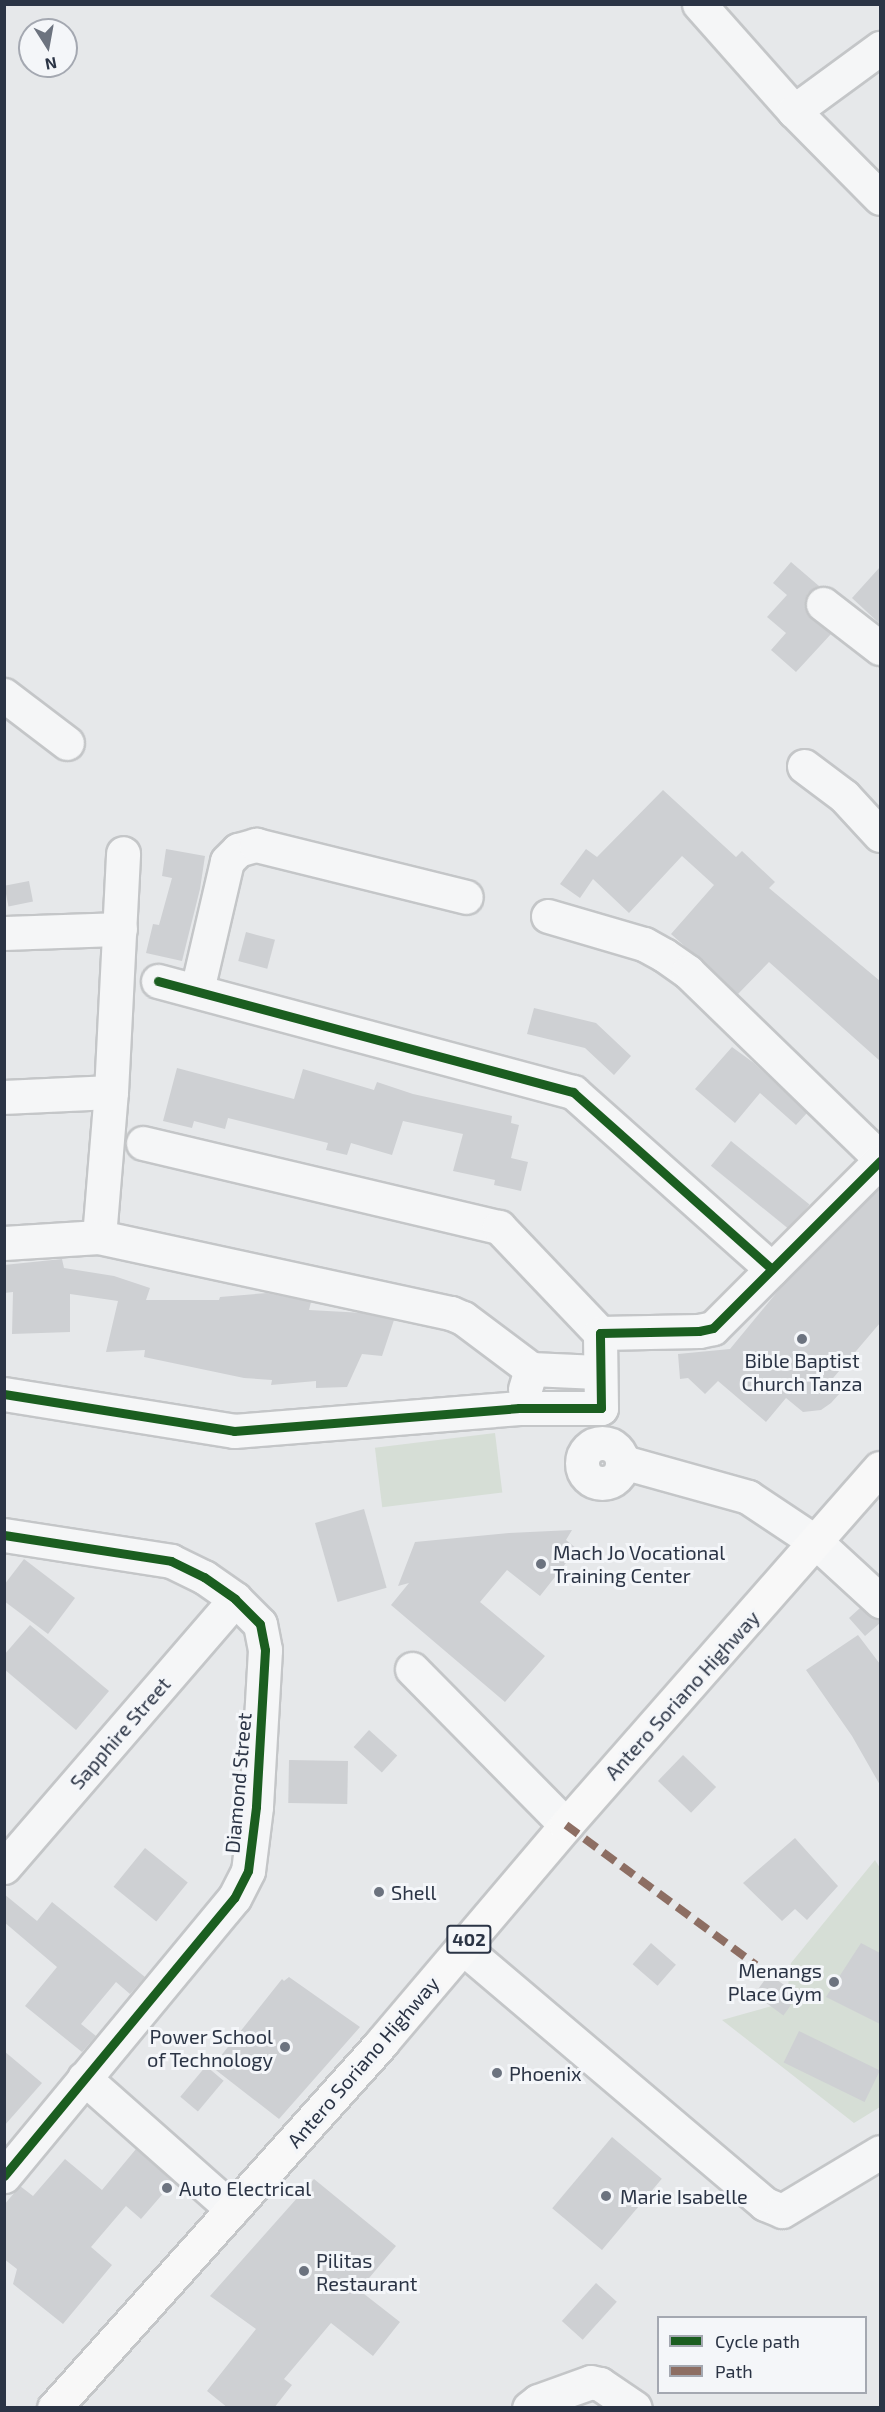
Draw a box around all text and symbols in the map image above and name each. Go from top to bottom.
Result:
north arrow [18,18,78,78]
text: N [44,54,59,75]
marker: Bible Baptist Church Tanza [795,1332,809,1346]
place label: Bible Baptist Church Tanza [741,1348,863,1395]
place label: Mach Jo Vocational Training Center [553,1540,726,1587]
marker: Mach Jo Vocational Training Center [534,1557,548,1571]
street label: Antero Soriano Highway [600,1606,764,1784]
street label: Sapphire Street [65,1672,175,1794]
street label: Diamond Street [220,1712,256,1854]
place label: Shell [391,1880,436,1904]
marker: Shell [372,1885,386,1899]
road number: 402 [445,1924,493,1954]
place label: Menangs Place Gym [728,1958,822,2005]
street label: Antero Soriano Highway [282,1971,444,2153]
marker: Menangs Place Gym [827,1975,841,1989]
place label: Power School of Technology [146,2024,273,2071]
marker: Power School of Technology [278,2040,292,2054]
place label: Phoenix [509,2061,582,2085]
marker: Phoenix [490,2066,504,2080]
place label: Auto Electrical [179,2176,311,2200]
marker: Auto Electrical [160,2181,174,2195]
place label: Marie Isabelle [620,2184,748,2208]
marker: Marie Isabelle [597,2187,615,2205]
place label: Pilitas Restaurant [316,2248,417,2295]
marker: Pilitas Restaurant [297,2264,311,2278]
legend [657,2316,867,2394]
text: Cycle path [715,2330,800,2352]
text: Path [715,2360,753,2382]

